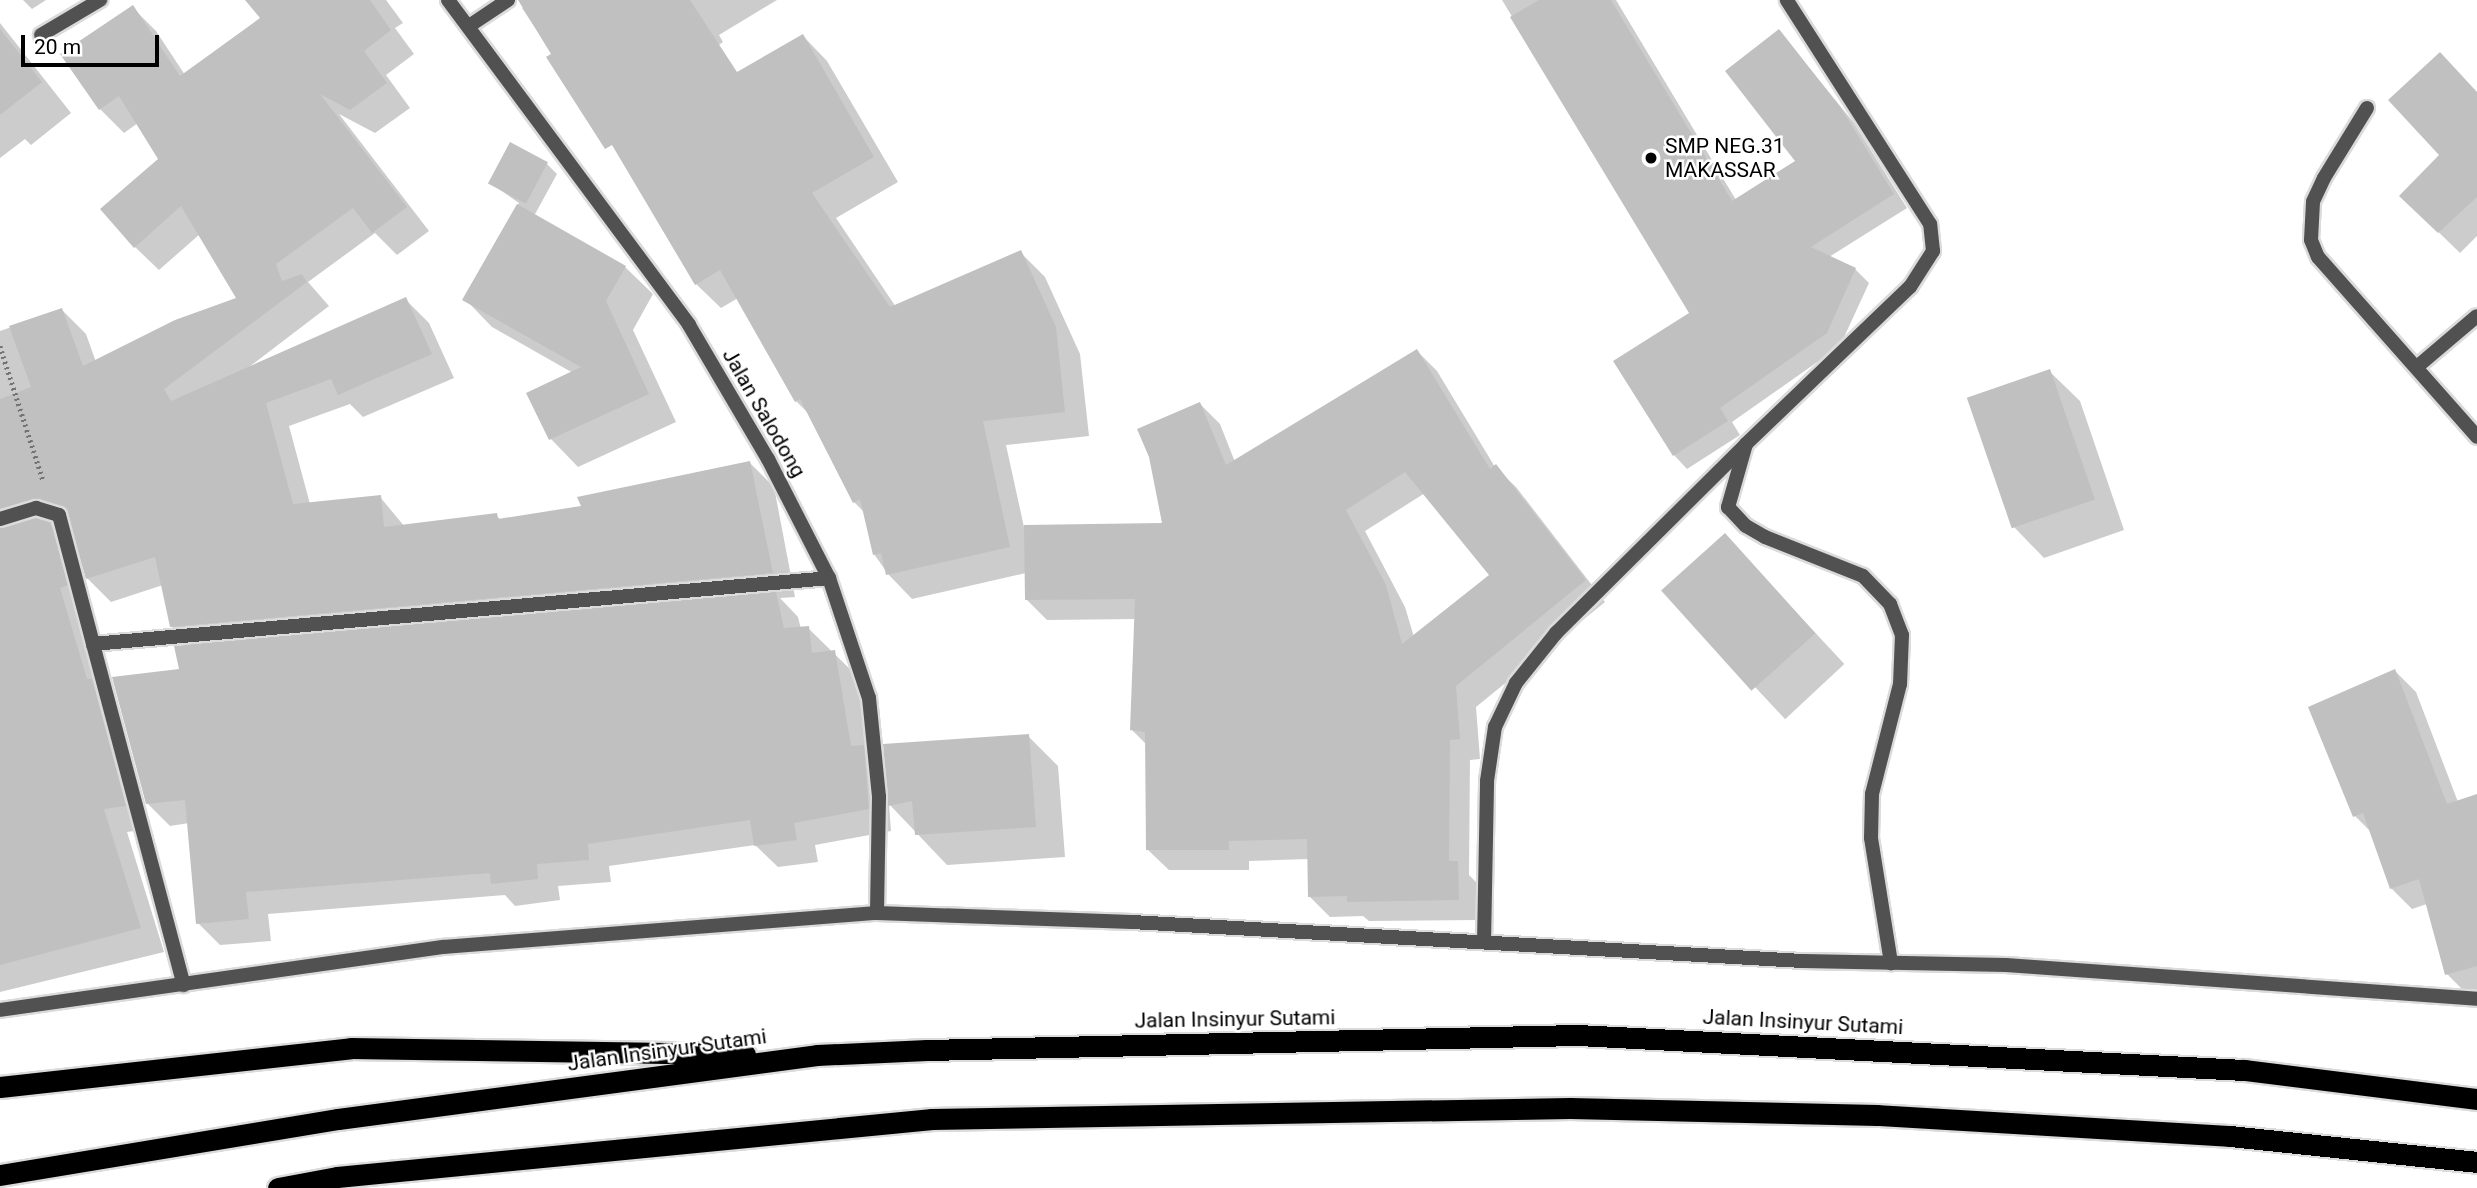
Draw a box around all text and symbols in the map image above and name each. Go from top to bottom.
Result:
scale bar [24,21,163,65]
text: 20 m [34,35,81,59]
place label: SMP NEG.31 MAKASSAR [1665,133,1785,183]
marker: SMP NEG.31 MAKASSAR [1643,150,1659,166]
street label: Jalan Salodong [717,344,811,482]
street label: Jalan Insinyur Sutami [1702,1004,1904,1040]
street label: Jalan Insinyur Sutami [1134,1005,1336,1033]
street label: Jalan Insinyur Sutami [566,1024,768,1076]

